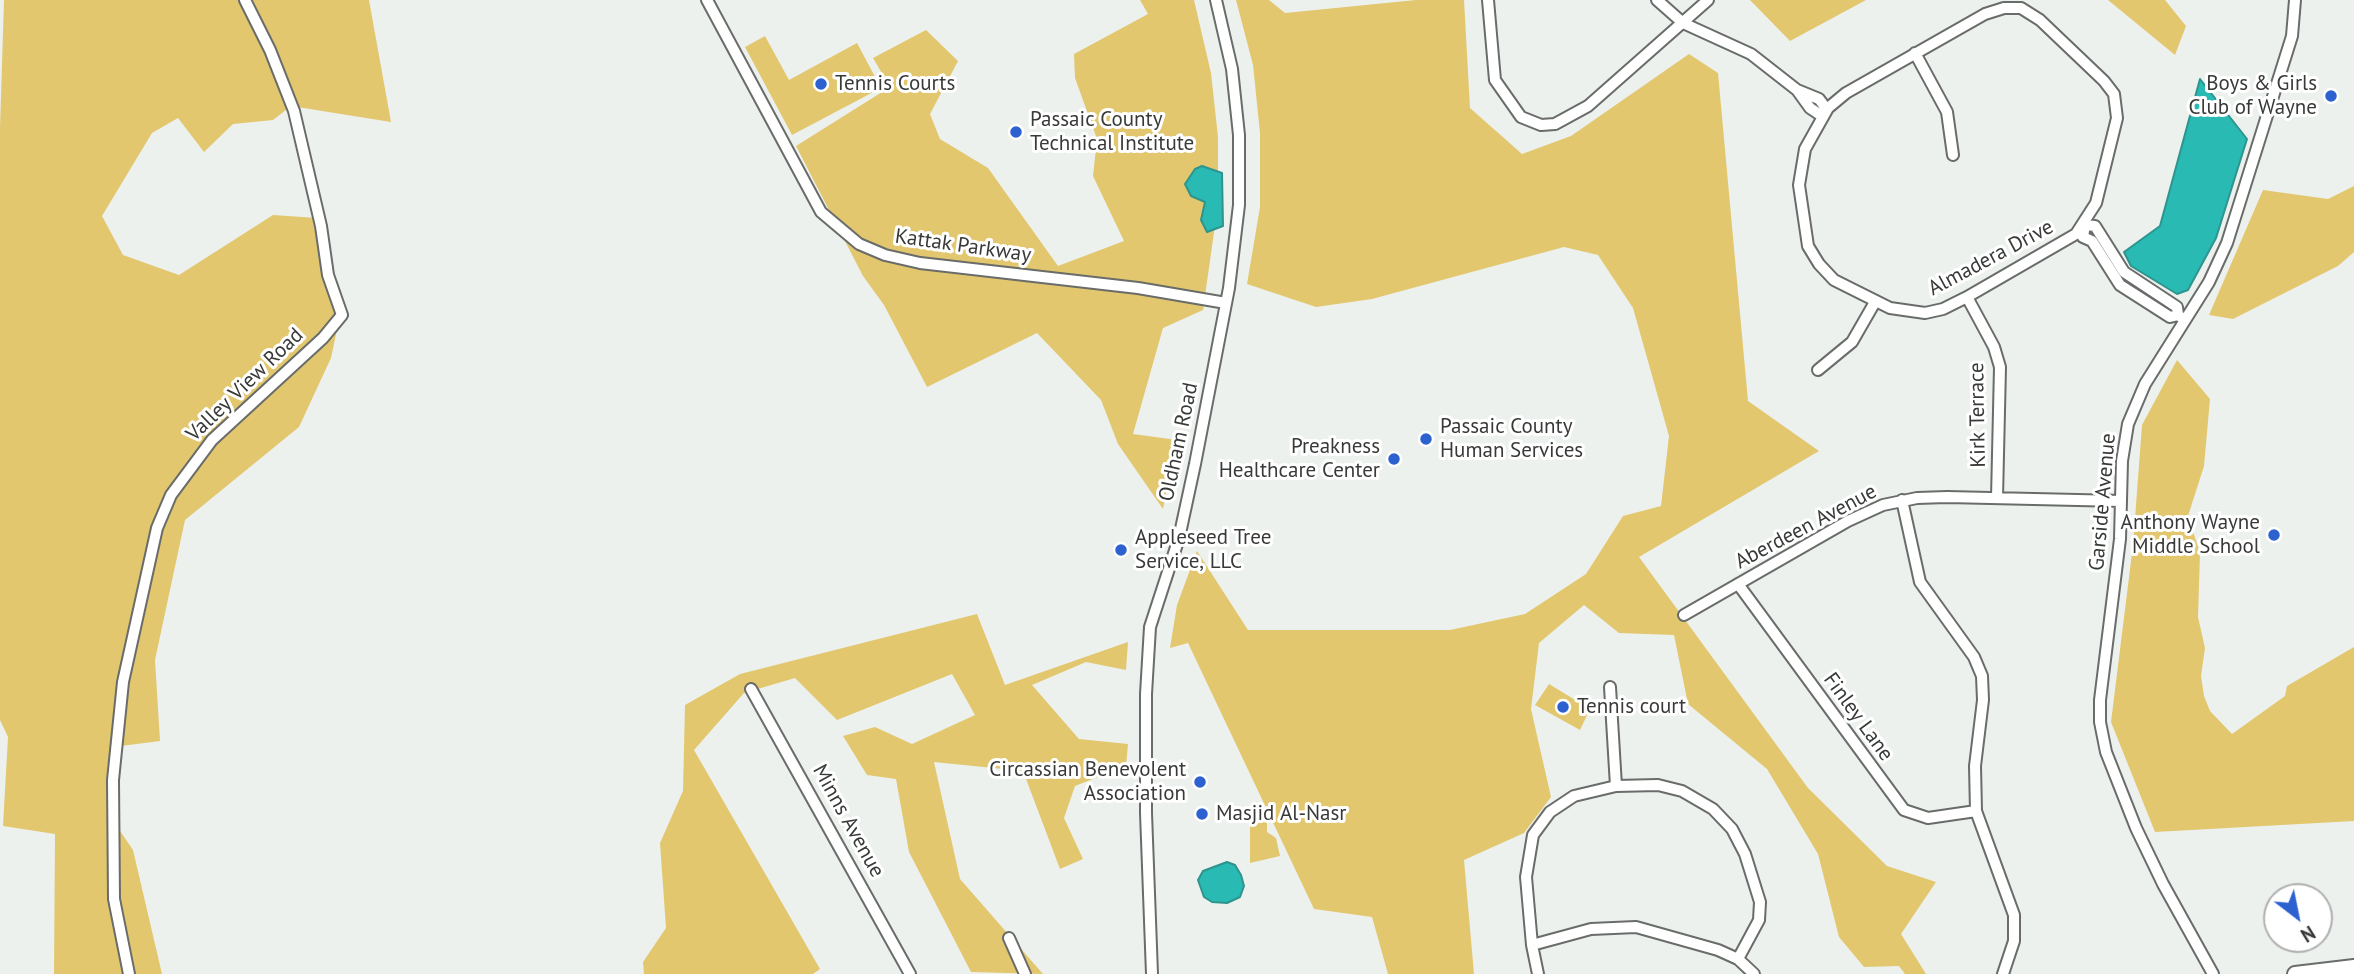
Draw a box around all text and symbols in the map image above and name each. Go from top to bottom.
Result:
place label: Tennis Courts [835,71,955,97]
place label: Boys & Girls Club of Wayne [2188,71,2317,121]
marker: Tennis Courts [813,76,829,92]
marker: Boys & Girls Club of Wayne [2323,88,2339,104]
place label: Passaic County Technical Institute [1030,107,1194,157]
marker: Passaic County Technical Institute [1008,124,1024,140]
street label: Almadera Drive [1924,214,2058,302]
street label: Kattak Parkway [893,224,1033,268]
street label: Valley View Road [181,323,309,447]
street label: Kirk Terrace [1964,362,1992,468]
street label: Oldham Road [1154,380,1204,504]
place label: Passaic County Human Services [1440,414,1583,464]
marker: Passaic County Human Services [1418,431,1434,447]
street label: Garside Avenue [2084,432,2122,572]
place label: Preakness Healthcare Center [1219,434,1380,484]
marker: Preakness Healthcare Center [1386,451,1402,467]
street label: Aberdeen Avenue [1731,479,1881,575]
place label: Anthony Wayne Middle School [2121,510,2260,560]
place label: Appleseed Tree Service, LLC [1135,525,1271,575]
marker: Anthony Wayne Middle School [2266,527,2282,543]
marker: Appleseed Tree Service, LLC [1113,542,1129,558]
street label: Finley Lane [1818,668,1898,766]
place label: Tennis court [1577,694,1686,720]
marker: Tennis court [1555,699,1571,715]
place label: Circassian Benevolent Association [989,757,1186,807]
street label: Minns Avenue [807,760,889,882]
marker: Circassian Benevolent Association [1192,774,1208,790]
place label: Masjid Al-Nasr [1216,801,1347,827]
marker: Masjid Al-Nasr [1194,806,1210,822]
north arrow [2263,883,2333,953]
text: N [2296,921,2320,948]

